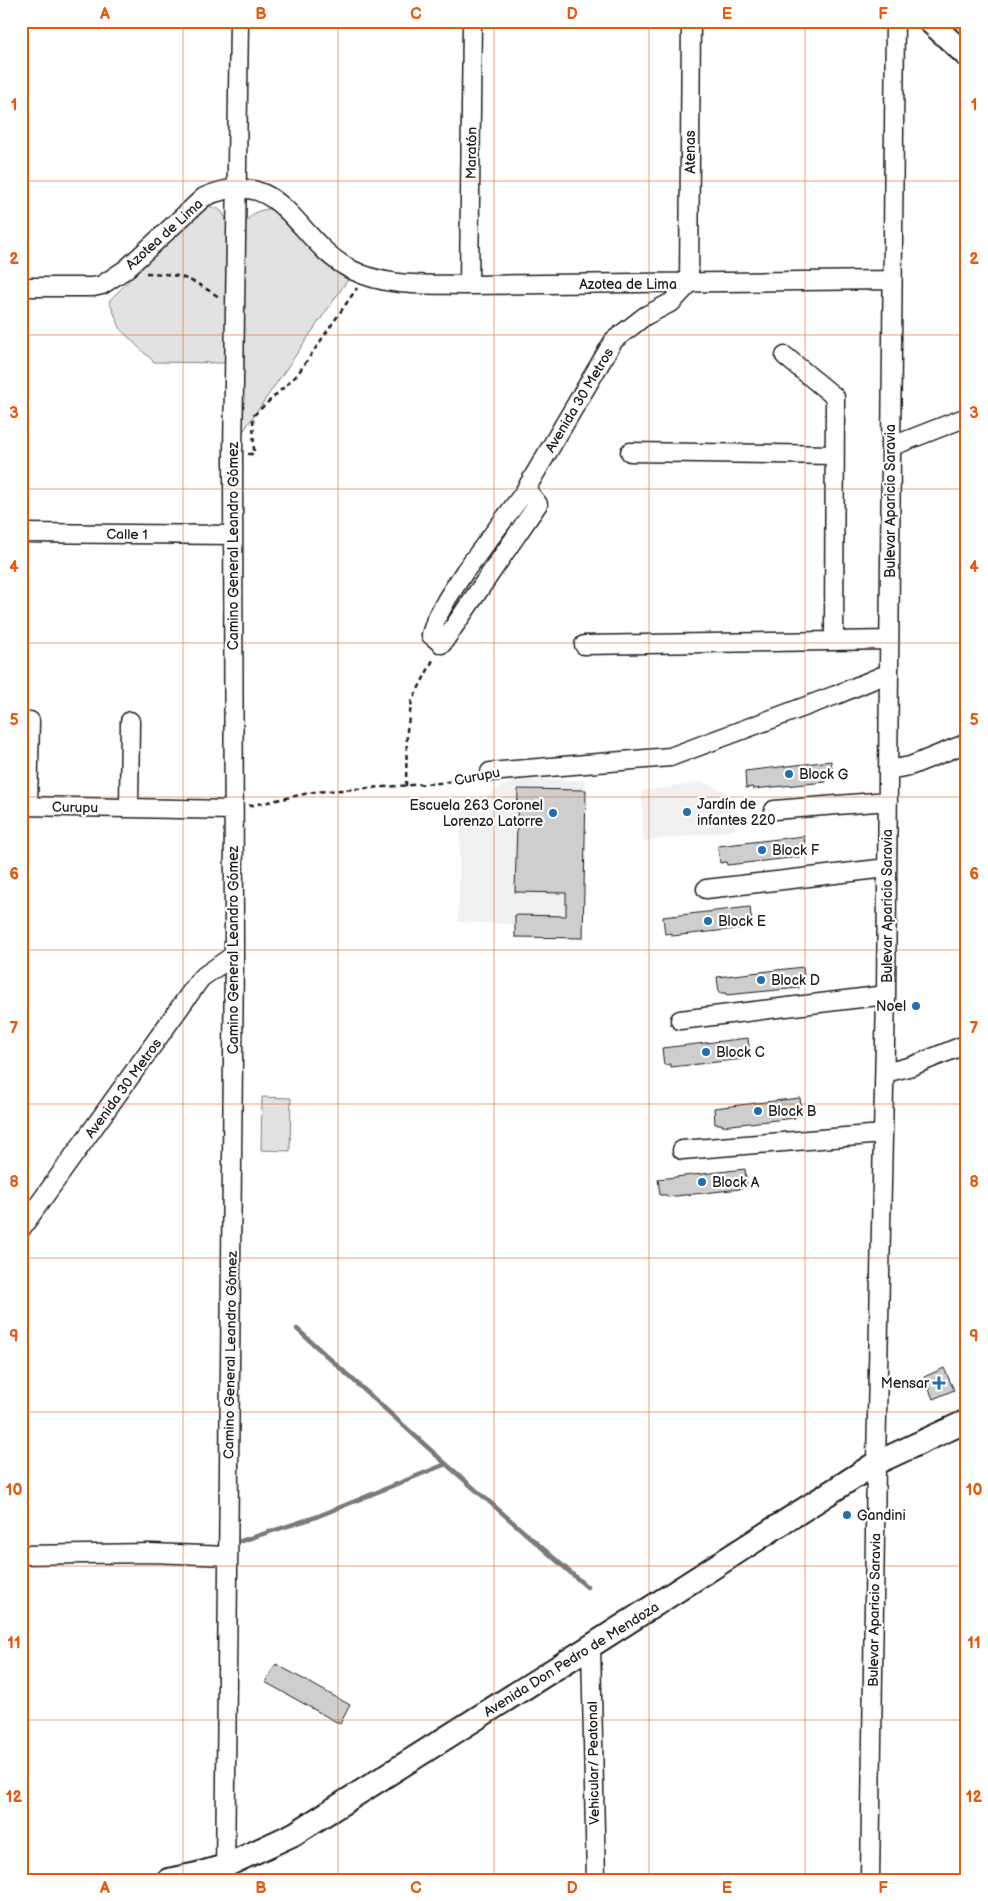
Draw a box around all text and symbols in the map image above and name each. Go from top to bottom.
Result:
text: A [99,5,110,24]
text: B [255,5,267,24]
text: C [410,5,422,24]
text: D [566,5,578,24]
text: E [722,5,732,24]
text: F [878,5,888,24]
text: 1 [11,96,17,115]
text: 1 [971,96,977,115]
street label: Maratón [463,127,480,179]
street label: Atenas [682,130,699,174]
street label: Azotea de Lima [122,195,206,273]
text: 2 [9,250,19,269]
text: 2 [969,250,979,269]
street label: Azotea de Lima [579,276,677,293]
street label: Avenida 30 Metros [542,345,617,456]
text: 3 [9,404,19,423]
text: 3 [969,404,979,423]
street label: Bulevar Aparicio Saravia [882,424,899,578]
street label: Camino General Leandro Gómez [225,442,242,650]
street label: Calle 1 [106,526,148,543]
text: 4 [9,558,19,577]
text: 4 [969,558,979,577]
text: 5 [9,711,19,730]
text: 5 [969,711,979,730]
street label: Curupu [453,764,501,789]
place label: Block G [799,766,849,783]
marker: Block G [783,768,795,780]
place label: Jardín de infantes 220 [697,796,776,829]
place label: Escuela 263 Coronel Lorenzo Latorre [409,797,543,830]
street label: Curupu [52,799,98,816]
marker: Jardín de infantes 220 [681,806,693,818]
marker: Escuela 263 Coronel Lorenzo Latorre [547,807,559,819]
street label: Bulevar Aparicio Saravia [879,829,896,983]
place label: Block F [772,842,820,859]
marker: Block F [756,844,768,856]
street label: Camino General Leandro Gómez [225,846,242,1054]
text: 6 [9,865,19,884]
text: 6 [969,865,979,884]
place label: Block E [718,913,766,930]
marker: Block E [702,915,714,927]
place label: Block D [771,972,820,989]
marker: Block D [755,974,767,986]
place label: Noel [876,998,906,1015]
marker: Noel [910,1000,922,1012]
text: 7 [10,1019,19,1038]
text: 7 [970,1019,979,1038]
street label: Avenida 30 Metros [82,1035,165,1141]
place label: Block C [716,1044,765,1061]
marker: Block C [700,1046,712,1058]
place label: Block B [768,1103,817,1120]
marker: Block B [752,1105,764,1117]
text: 8 [9,1173,19,1192]
text: 8 [969,1173,979,1192]
place label: Block A [712,1174,760,1191]
marker: Block A [696,1176,708,1188]
street label: Camino General Leandro Gómez [220,1250,241,1459]
text: 9 [9,1327,19,1346]
text: 9 [969,1327,979,1346]
place label: Mensar [881,1375,930,1392]
marker: Mensar [933,1377,945,1389]
text: 10 [6,1481,22,1500]
text: 10 [966,1481,982,1500]
place label: Gandini [857,1507,906,1524]
marker: Gandini [841,1509,853,1521]
street label: Bulevar Aparicio Saravia [865,1533,884,1687]
street label: Avenida Don Pedro de Mendoza [481,1598,662,1721]
text: 11 [7,1634,21,1653]
text: 11 [967,1634,981,1653]
street label: Vehicular/ Peatonal [584,1701,603,1825]
text: 12 [6,1788,23,1807]
text: 12 [966,1788,983,1807]
text: A [99,1879,110,1898]
text: B [255,1879,267,1898]
text: C [410,1879,422,1898]
text: D [566,1879,578,1898]
text: E [722,1879,732,1898]
text: F [878,1879,888,1898]

